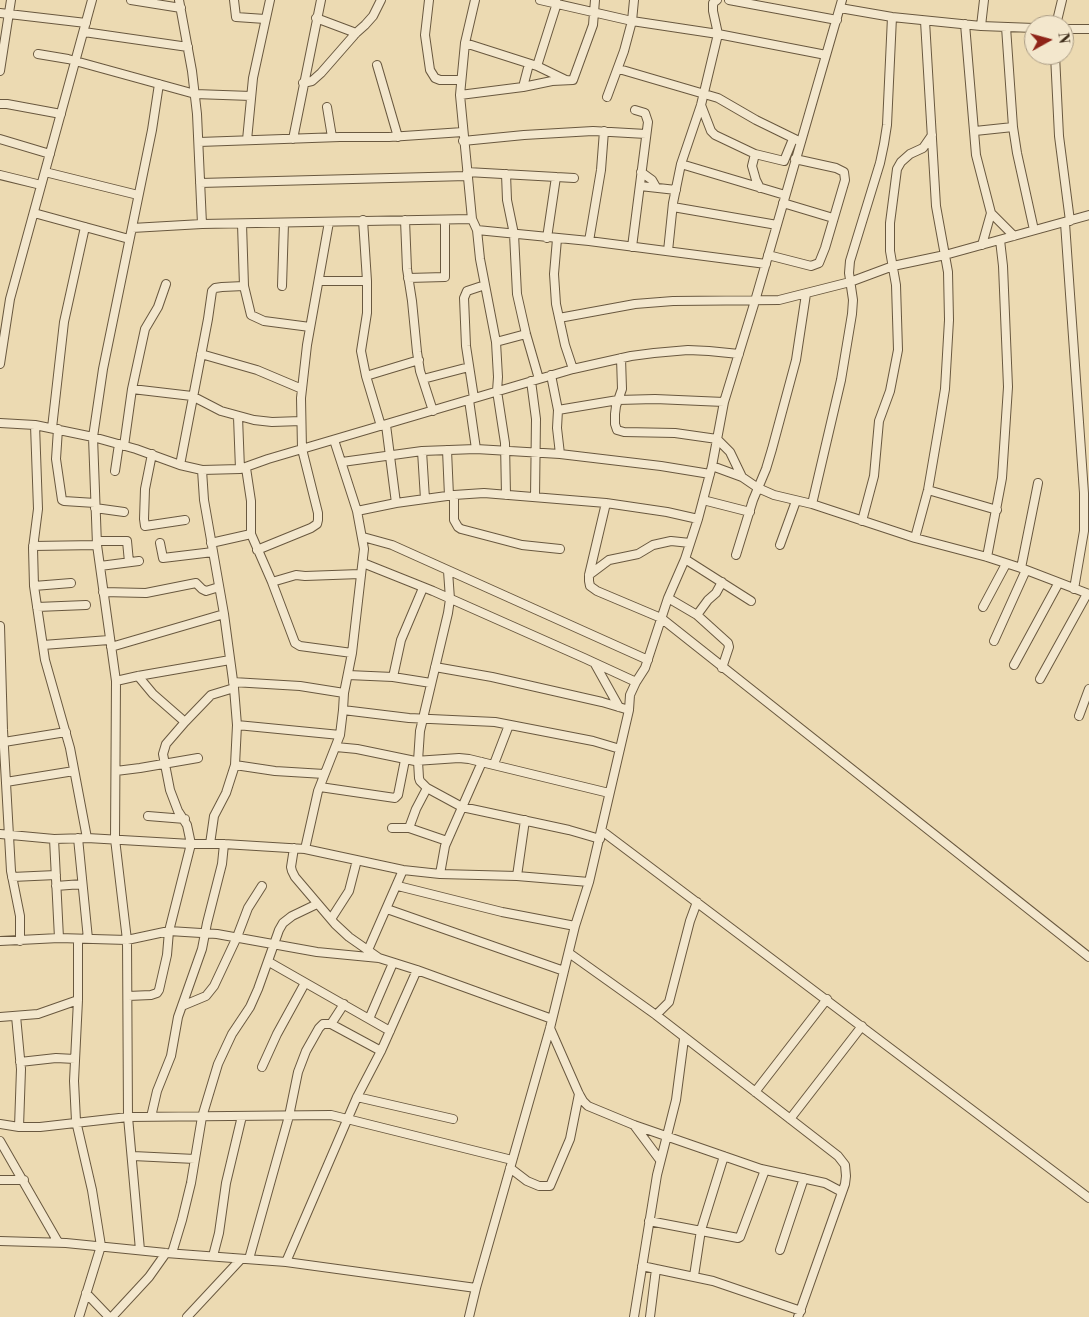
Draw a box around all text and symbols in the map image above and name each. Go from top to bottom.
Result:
north arrow [1024,15,1074,65]
text: N [1053,32,1073,45]

